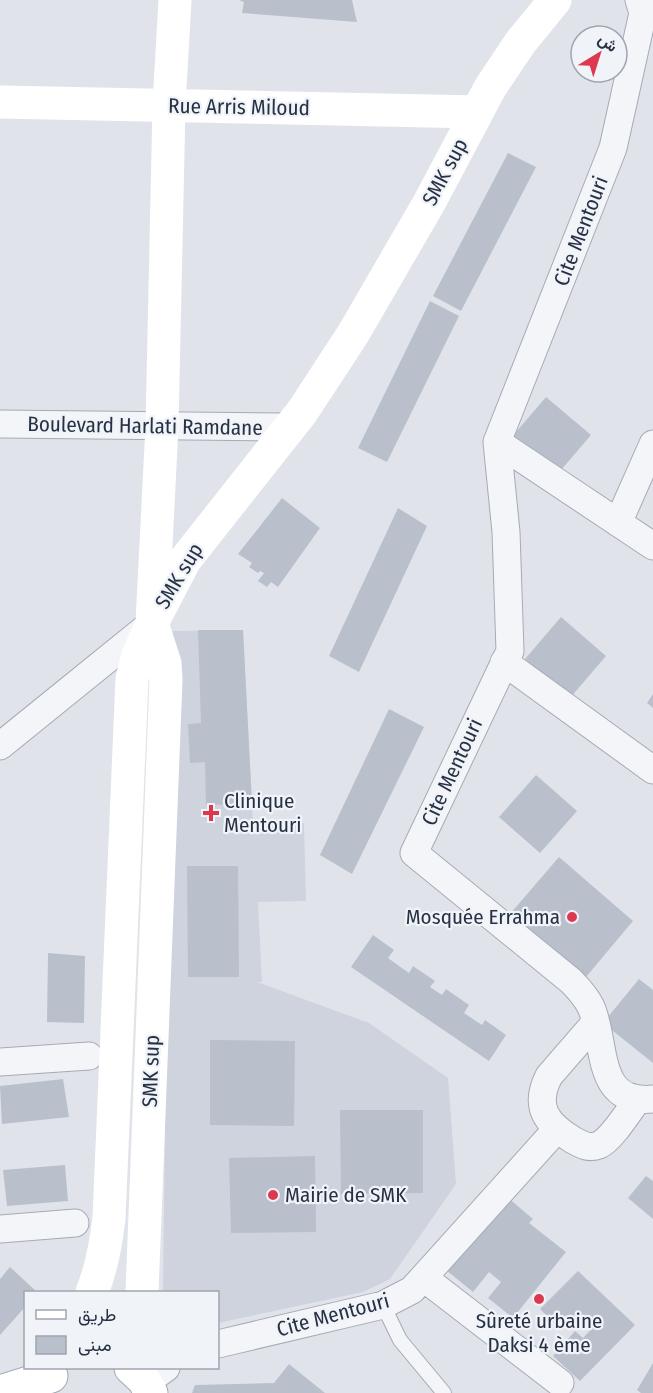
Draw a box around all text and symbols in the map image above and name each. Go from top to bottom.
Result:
north arrow [569,24,629,84]
text: ش [594,29,621,56]
street label: Rue Arris Miloud [168,93,310,121]
street label: SMK sup [417,134,473,210]
street label: Cite Mentouri [548,172,614,290]
street label: Boulevard Harlati Ramdane [27,411,263,441]
street label: SMK sup [149,538,209,614]
street label: Cite Mentouri [416,714,488,830]
place label: Clinique Mentouri [224,788,302,838]
marker: Clinique Mentouri [202,804,220,822]
place label: Mosquée Errahma [406,904,560,930]
marker: Mosquée Errahma [565,910,579,924]
street label: SMK sup [137,1034,165,1108]
place label: Mairie de SMK [285,1182,407,1208]
marker: Mairie de SMK [266,1188,280,1202]
street label: Cite Mentouri [274,1288,392,1342]
legend [24,1291,219,1369]
marker: Sûreté urbaine Daksi 4 ème [532,1292,546,1306]
text: طريق [78,1304,116,1326]
place label: Sûreté urbaine Daksi 4 ème [476,1308,602,1358]
text: مبنى [78,1334,112,1356]

